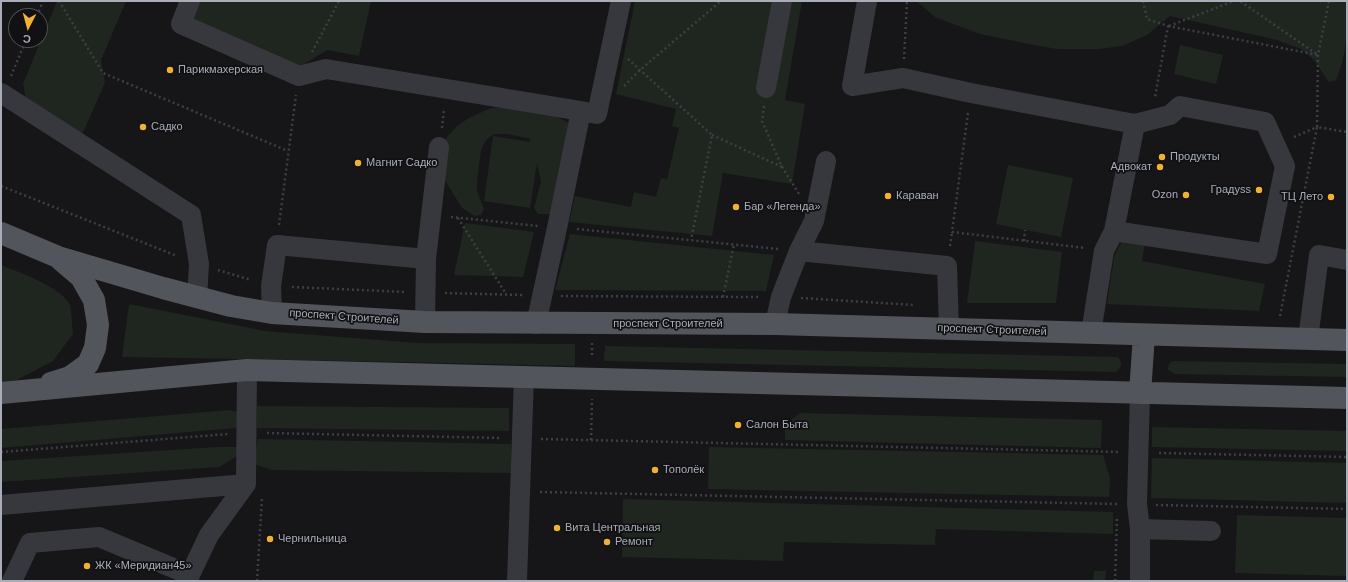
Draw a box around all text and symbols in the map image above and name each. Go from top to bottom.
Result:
north arrow [8,8,48,48]
text: С [22,33,31,45]
place label: Парикмахерская [178,63,263,77]
marker: Парикмахерская [165,65,175,75]
place label: Садко [151,120,183,134]
marker: Садко [138,122,148,132]
place label: Продукты [1170,150,1220,164]
marker: Продукты [1157,152,1167,162]
place label: Магнит Садко [366,156,437,170]
marker: Магнит Садко [353,158,363,168]
place label: Адвокат [1110,160,1152,174]
marker: Адвокат [1155,162,1165,172]
place label: Градуss [1211,183,1251,197]
marker: Градуss [1254,185,1264,195]
place label: Ozon [1152,188,1178,202]
place label: Караван [896,189,939,203]
marker: Ozon [1181,190,1191,200]
place label: ТЦ Лето [1281,190,1323,204]
marker: Караван [883,191,893,201]
marker: ТЦ Лето [1326,192,1336,202]
place label: Бар «Легенда» [744,200,821,214]
marker: Бар «Легенда» [731,202,741,212]
street label: проспект Строителей [289,307,399,327]
street label: проспект Строителей [613,317,723,331]
street label: проспект Строителей [937,321,1047,339]
place label: Салон Быта [746,418,808,432]
marker: Салон Быта [733,420,743,430]
place label: Тополёк [663,463,704,477]
marker: Тополёк [650,465,660,475]
place label: Вита Центральная [565,521,660,535]
marker: Вита Центральная [552,523,562,533]
place label: Чернильница [278,532,347,546]
marker: Чернильница [265,534,275,544]
place label: Ремонт [615,535,653,549]
marker: Ремонт [602,537,612,547]
place label: ЖК «Меридиан45» [95,559,192,573]
marker: ЖК «Меридиан45» [82,561,92,571]

